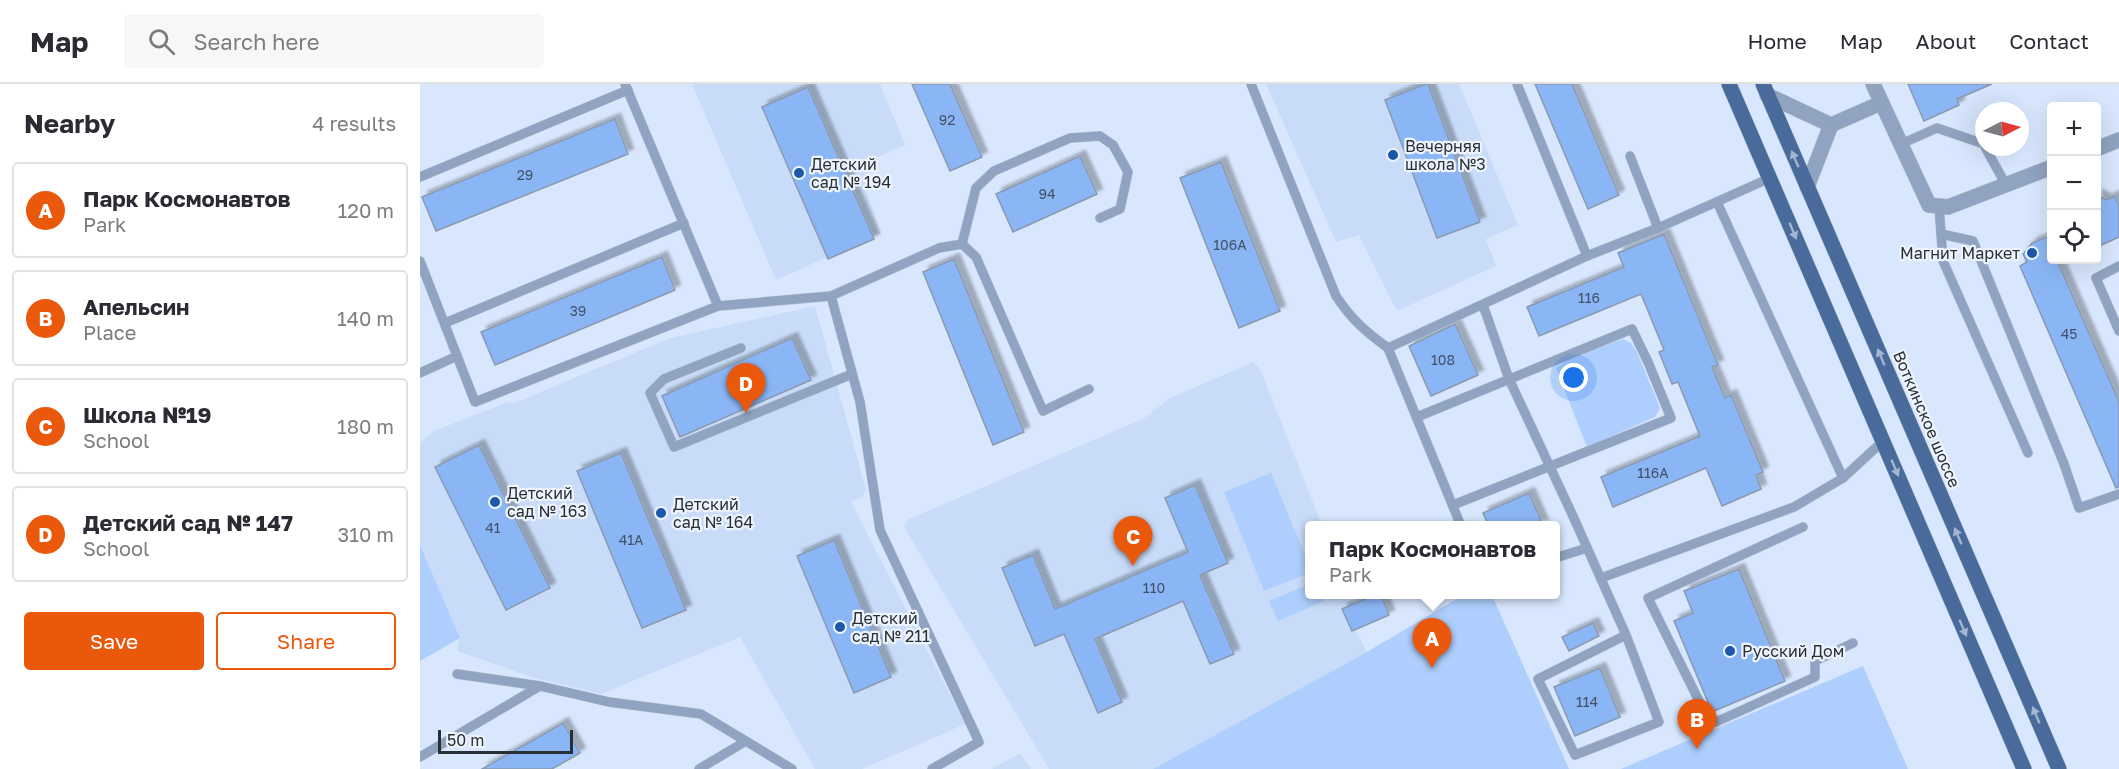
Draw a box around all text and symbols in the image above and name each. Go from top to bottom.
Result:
search box [124,14,544,68]
text: Map [30,25,88,58]
icon: search [145,25,178,58]
text: Search here [193,28,319,55]
text: Home [1747,28,1807,54]
text: Map [1840,28,1883,54]
text: About [1916,28,1976,54]
text: Contact [2009,28,2089,54]
north arrow [1975,102,2029,156]
map controls [2047,102,2101,264]
button: + [2047,102,2101,156]
text: Nearby [24,108,115,139]
text: 4 results [312,111,396,135]
house number: 92 [939,111,955,128]
place label: Вечерняя школа №3 [1405,136,1486,174]
marker: Вечерняя школа №3 [1386,148,1400,162]
one-way arrow [1790,150,1800,168]
place label: Детский сад № 194 [811,154,891,192]
button: − [2047,156,2101,210]
house number: 29 [517,166,533,183]
marker: Детский сад № 194 [792,166,806,180]
text: Парк Космонавтов [83,185,291,212]
house number: 94 [1038,185,1056,202]
text: A [38,198,53,222]
text: 120 m [338,198,394,222]
button: locate [2047,210,2101,264]
text: Park [83,212,126,236]
one-way arrow [1788,223,1798,241]
house number: 106А [1213,236,1247,253]
place label: Магнит Маркет [1900,243,2020,263]
marker: Магнит Маркет [2025,246,2039,260]
house number: 116 [1578,289,1600,306]
text: Апельсин [83,293,190,320]
house number: 39 [570,302,586,319]
text: B [38,306,53,330]
text: 140 m [337,306,394,330]
text: Place [83,320,136,344]
house number: 45 [2061,325,2077,342]
one-way arrow [1876,348,1886,366]
street label: Воткинское шоссе [1889,348,1965,490]
house number: 108 [1431,351,1455,368]
your location [1559,363,1588,392]
pin: D [726,364,766,413]
text: Школа №19 [83,401,211,428]
text: C [38,414,53,438]
text: 180 m [337,414,394,438]
text: School [83,428,149,452]
one-way arrow [1890,460,1900,478]
house number: 116А [1637,464,1669,481]
place label: Детский сад № 163 [507,483,587,521]
place label: Детский сад № 164 [673,494,753,532]
marker: Детский сад № 163 [488,495,502,509]
marker: Детский сад № 164 [654,506,668,520]
text: Детский сад № 147 [83,509,293,536]
pin: C [1114,516,1152,566]
house number: 41 [485,519,501,536]
popup [1305,521,1560,599]
text: D [38,522,53,546]
text: 310 m [338,522,394,546]
one-way arrow [1954,528,1963,545]
house number: 41А [619,531,644,548]
text: Парк Космонавтов [1329,535,1536,562]
text: School [83,536,149,560]
text: Park [1329,562,1372,586]
house number: 110 [1143,579,1165,596]
place label: Детский сад № 211 [852,608,930,646]
button: Save [24,612,204,670]
button: Share [216,612,396,670]
pin: A [1412,618,1452,668]
one-way arrow [1959,619,1968,636]
marker: Детский сад № 211 [833,620,847,634]
place label: Русский Дом [1742,641,1844,661]
marker: Русский Дом [1723,644,1737,658]
house number: 114 [1576,693,1598,710]
pin: B [1678,700,1716,749]
one-way arrow [2031,706,2041,724]
scale bar [438,727,573,754]
text: 50 m [447,730,484,750]

